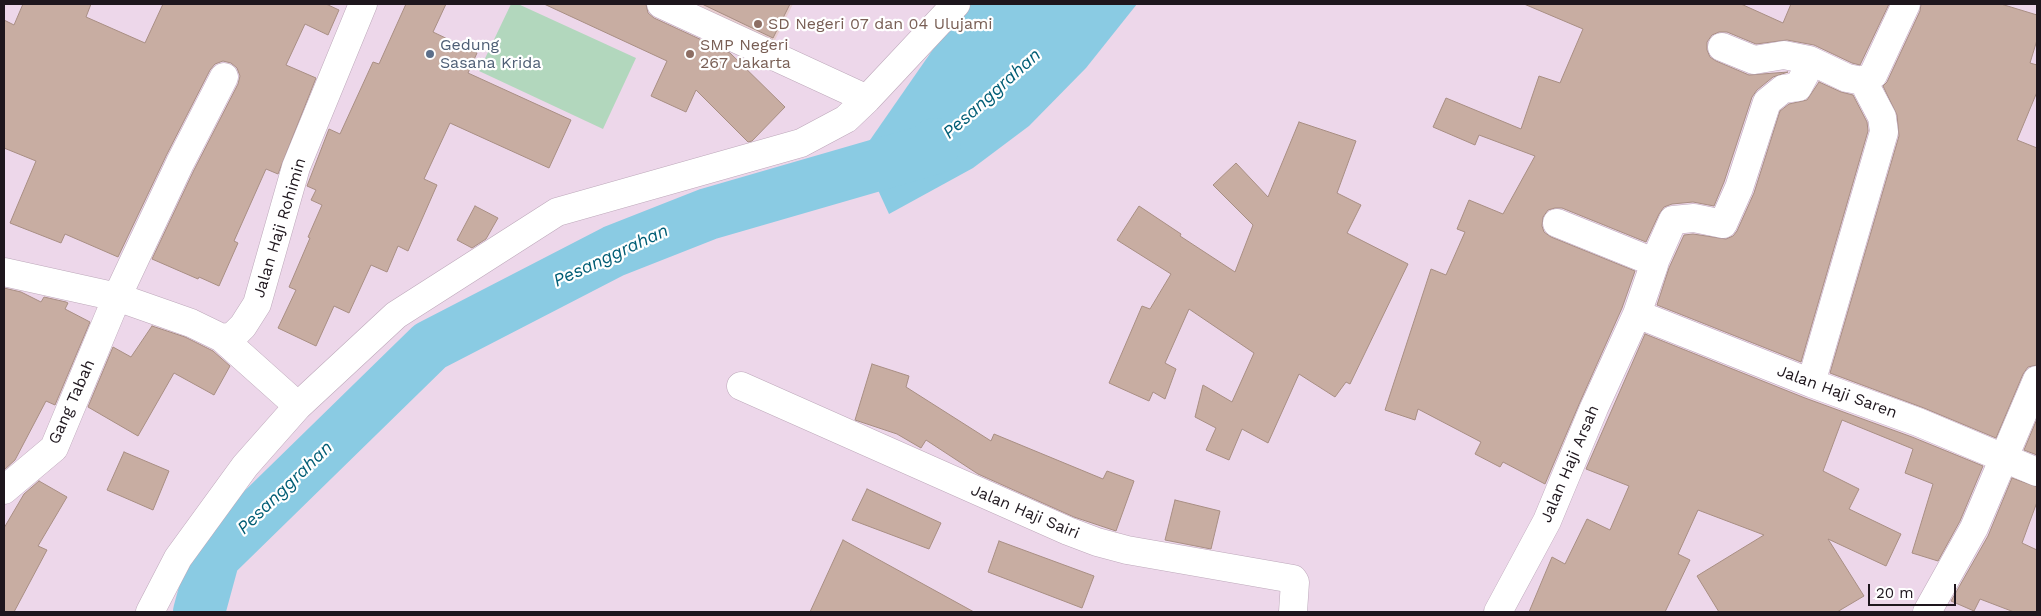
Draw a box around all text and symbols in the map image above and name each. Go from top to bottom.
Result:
place label: SD Negeri 07 dan 04 Ulujami [768,14,993,34]
marker: SD Negeri 07 dan 04 Ulujami [752,18,764,30]
place label: Gedung Sasana Krida [440,35,541,73]
place label: SMP Negeri 267 Jakarta [700,35,791,73]
water label: Pesanggrahan [939,44,1045,144]
marker: Gedung Sasana Krida [424,48,436,60]
marker: SMP Negeri 267 Jakarta [684,48,696,60]
street label: Jalan Haji Rohimin [250,156,310,300]
water label: Pesanggrahan [550,220,672,292]
street label: Gang Tabah [45,357,99,447]
street label: Jalan Haji Saren [1774,361,1900,423]
street label: Jalan Haji Arsah [1537,402,1603,526]
water label: Pesanggrahan [233,437,337,539]
street label: Jalan Haji Sairi [968,481,1082,543]
scale bar [1871,574,1958,606]
text: 20 m [1876,584,1914,602]

